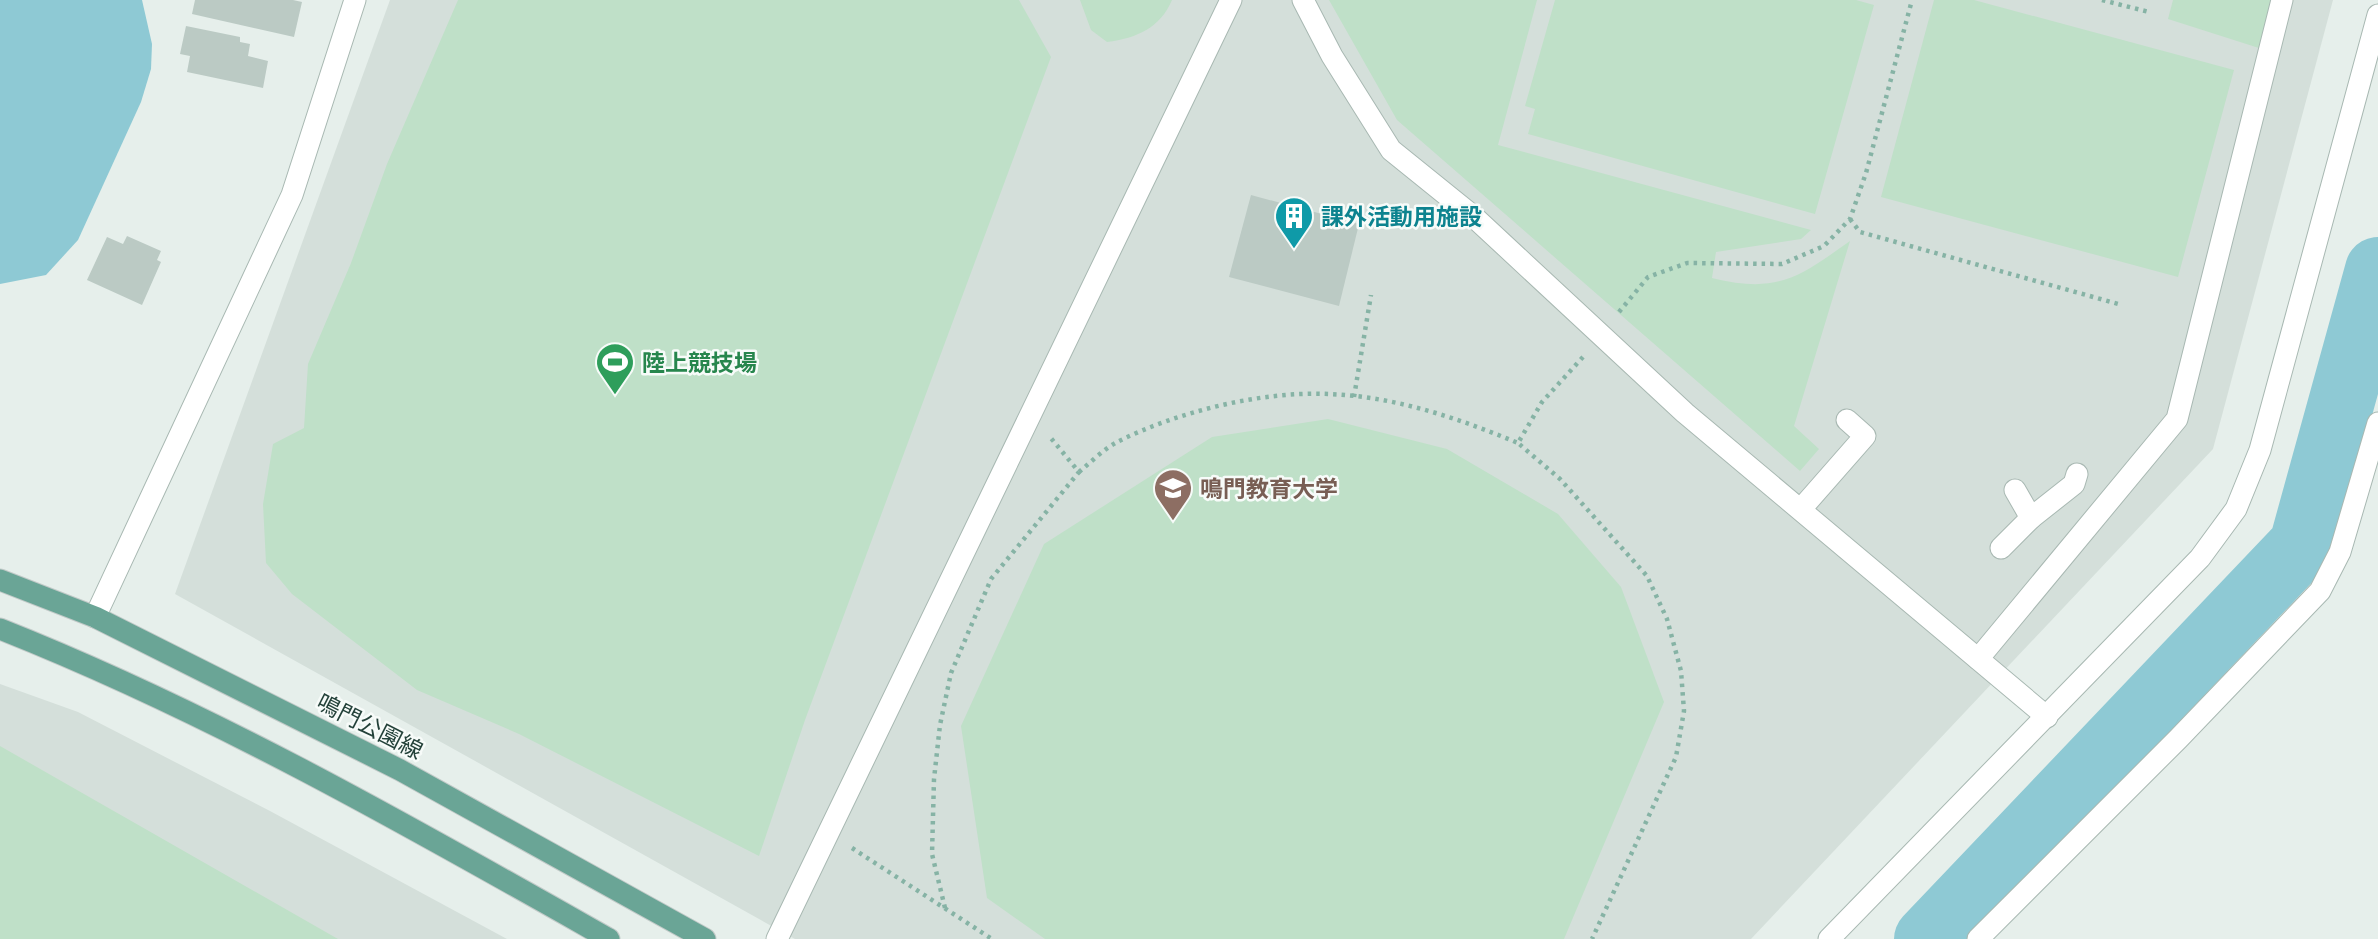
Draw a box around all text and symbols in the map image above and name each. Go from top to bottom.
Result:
building icon: 課外活動用施設 [1273,195,1315,250]
place label: 課外活動用施設 [1321,202,1482,231]
sports icon: 陸上競技場 [594,341,636,396]
place label: 陸上競技場 [642,348,757,377]
school or university icon: 鳴門教育大学 [1152,467,1194,522]
place label: 鳴門教育大学 [1200,474,1338,503]
street label: 鳴門公園線 [312,687,428,765]

